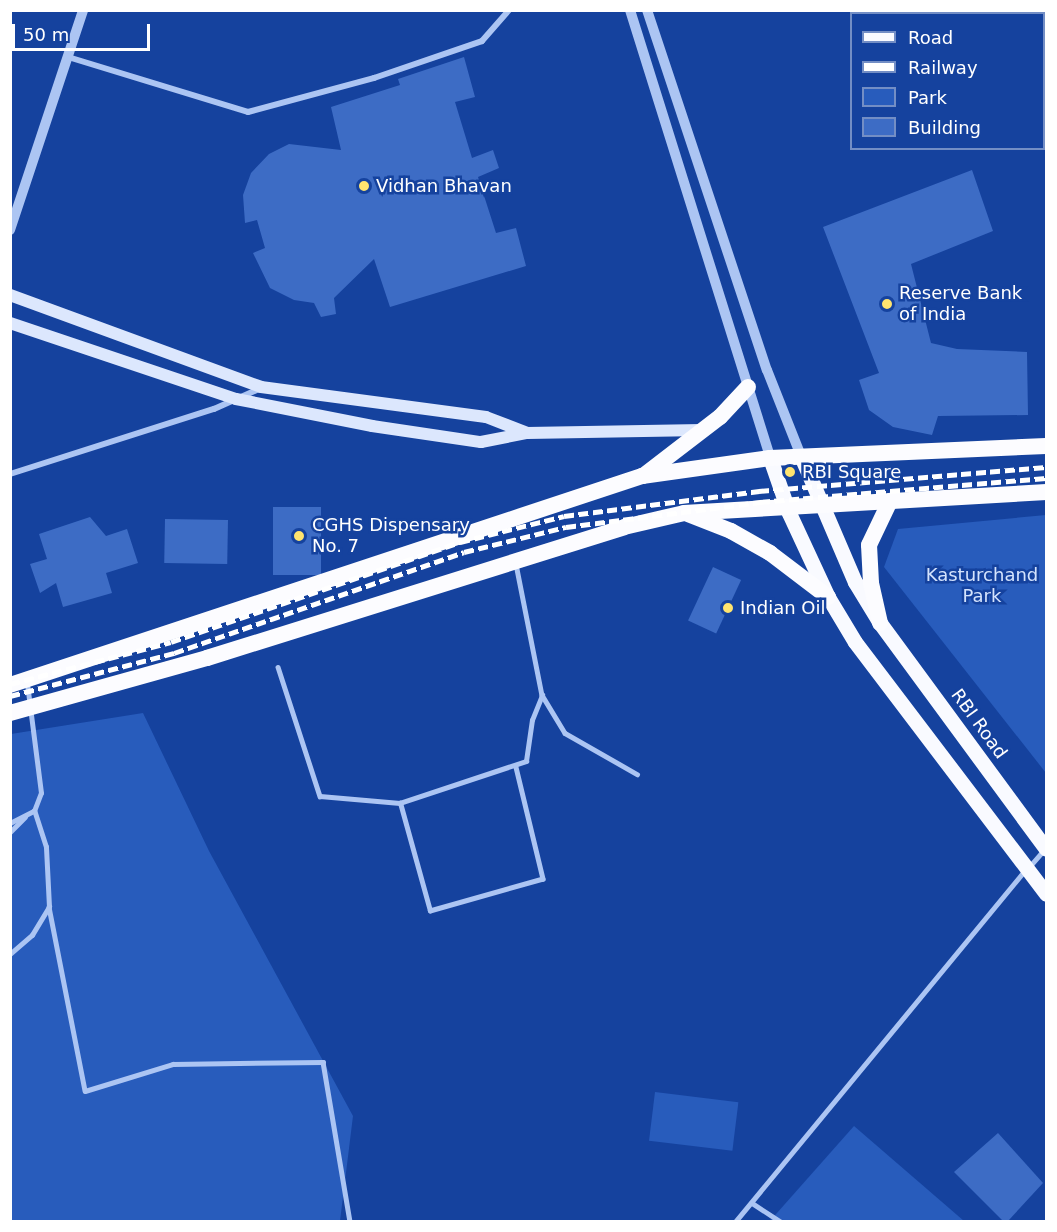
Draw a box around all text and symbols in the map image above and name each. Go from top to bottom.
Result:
scale bar [15,12,153,50]
legend [850,12,1045,150]
text: 50 m [23,24,69,45]
text: Road [908,27,953,48]
text: Railway [908,57,978,78]
text: Park [908,87,947,108]
text: Building [908,117,981,138]
place label: Vidhan Bhavan [376,175,512,197]
marker: Vidhan Bhavan [357,179,371,193]
place label: Reserve Bank of India [899,283,1022,326]
marker: Reserve Bank of India [880,297,894,311]
place label: RBI Square [802,461,901,483]
marker: RBI Square [783,465,797,479]
place label: CGHS Dispensary No. 7 [312,515,470,558]
marker: CGHS Dispensary No. 7 [290,527,308,545]
park label: Kasturchand Park [926,565,1038,608]
place label: Indian Oil [740,597,825,619]
marker: Indian Oil [721,601,735,615]
street label: RBI Road [946,685,1012,763]

